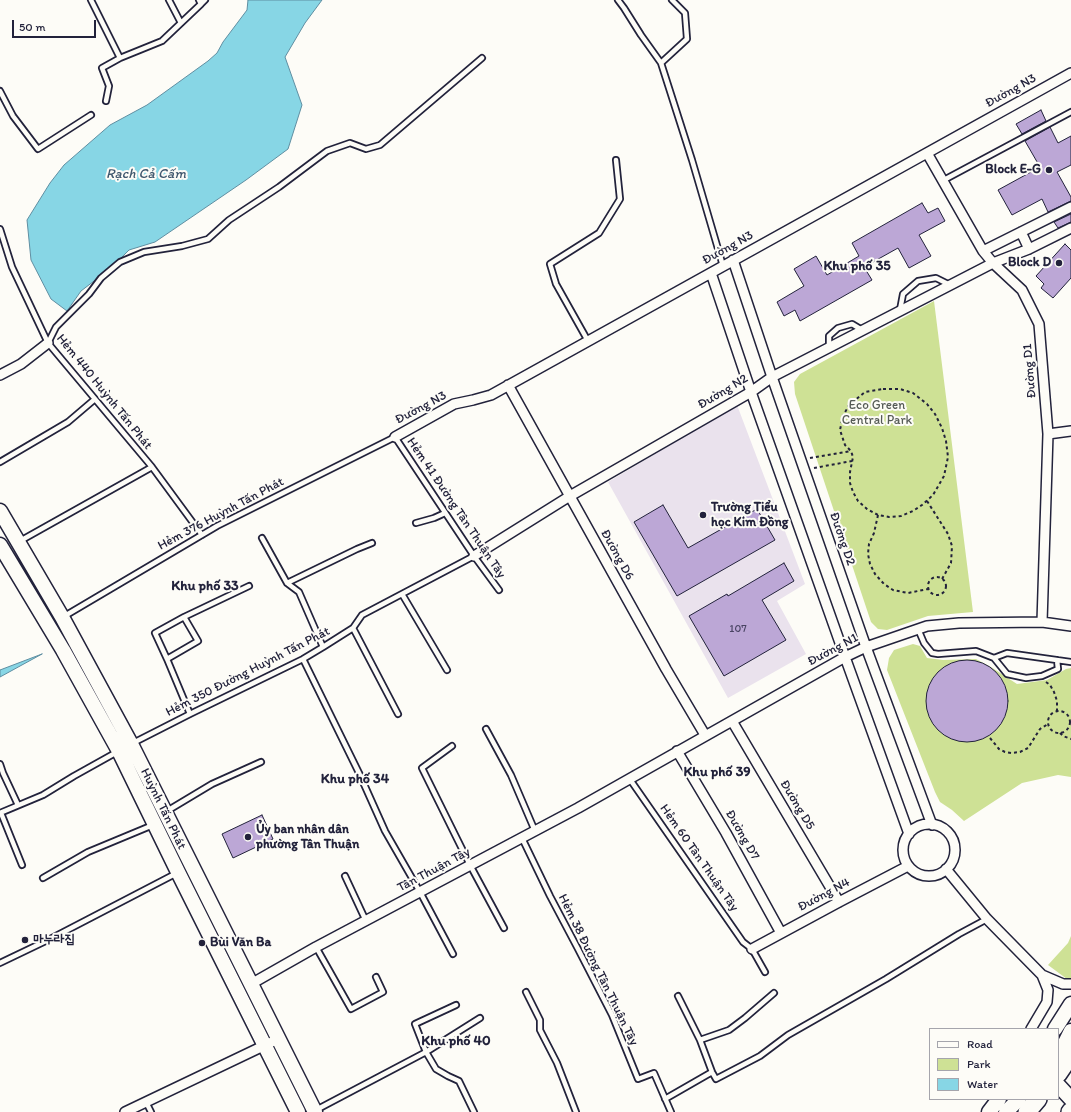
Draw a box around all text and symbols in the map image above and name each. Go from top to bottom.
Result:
scale bar [14,12,98,38]
text: 50 m [19,20,45,34]
street label: Đường N3 [983,71,1039,111]
place label: Block E-G [985,162,1041,178]
marker: Block E-G [1044,165,1054,175]
water label: Rạch Cả Cấm [106,166,186,182]
street label: Đường N3 [700,228,756,268]
place label: Block D [1008,255,1051,271]
district label: Khu phố 35 [823,258,891,274]
marker: Block D [1054,258,1064,268]
street label: Hẻm 440 Huỳnh Tấn Phát [53,331,155,453]
street label: Đường D1 [1020,343,1040,399]
street label: Đường N2 [695,371,751,413]
street label: Đường N3 [393,388,449,428]
park label: Eco Green Central Park [842,398,912,429]
street label: Hẻm 41 Đường Tân Thuận Tây [403,435,509,581]
street label: Hẻm 376 Huỳnh Tấn Phát [155,474,287,554]
place label: Trường Tiểu học Kim Đồng [711,500,788,531]
marker: Trường Tiểu học Kim Đồng [698,510,708,520]
street label: Đường D2 [826,510,858,568]
street label: Đường D6 [597,527,637,583]
district label: Khu phố 33 [171,578,239,594]
house number: 107 [729,622,747,636]
street label: Hẻm 350 Đường Huỳnh Tấn Phát [163,624,333,720]
street label: Đường N1 [805,630,861,670]
district label: Khu phố 39 [683,764,751,780]
street label: Huỳnh Tấn Phát [137,766,189,852]
district label: Khu phố 34 [321,771,389,787]
street label: Đường D5 [776,777,818,833]
street label: Hẻm 60 Tân Thuận Tây [656,801,742,915]
street label: Đường D7 [721,807,763,863]
place label: Ủy ban nhân dân phường Tân Thuận [256,822,359,853]
marker: Ủy ban nhân dân phường Tân Thuận [243,832,253,842]
street label: Tân Thuận Tây [395,844,473,896]
street label: Đường N4 [795,875,853,915]
street label: Hẻm 38 Đường Tân Thuận Tây [554,892,642,1048]
place label: 마누라집 [33,932,75,948]
marker: 마누라집 [20,935,30,945]
place label: Bùi Văn Ba [210,935,271,951]
marker: Bùi Văn Ba [197,938,207,948]
legend [929,1028,1059,1100]
district label: Khu phố 40 [421,1033,491,1049]
text: Road [967,1037,993,1051]
text: Park [967,1057,991,1071]
text: Water [967,1077,998,1091]

